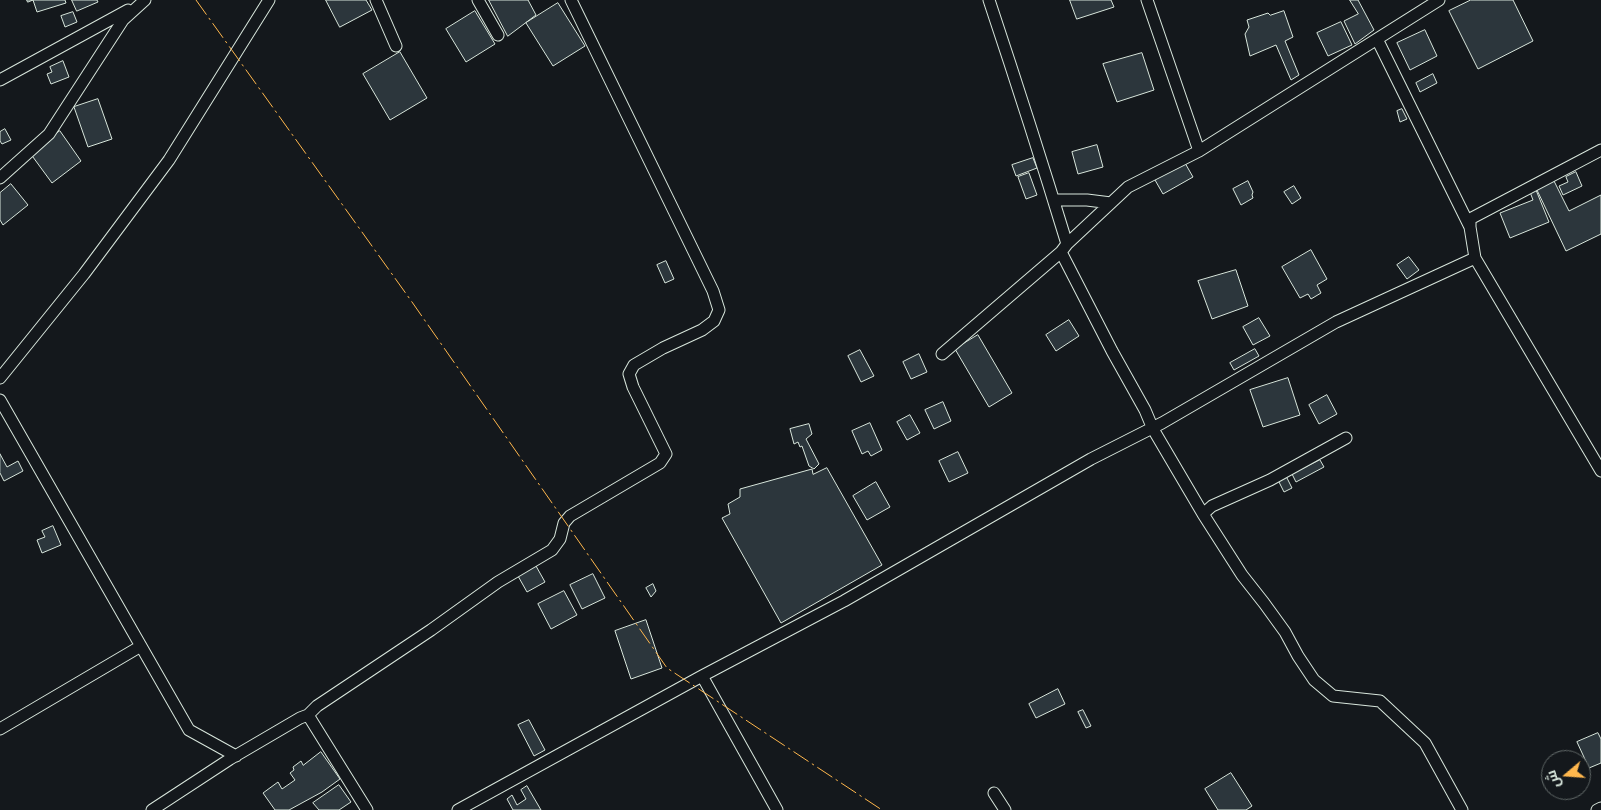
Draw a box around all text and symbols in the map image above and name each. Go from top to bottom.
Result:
north arrow [1541,750,1591,800]
text: ش [1538,767,1568,792]

